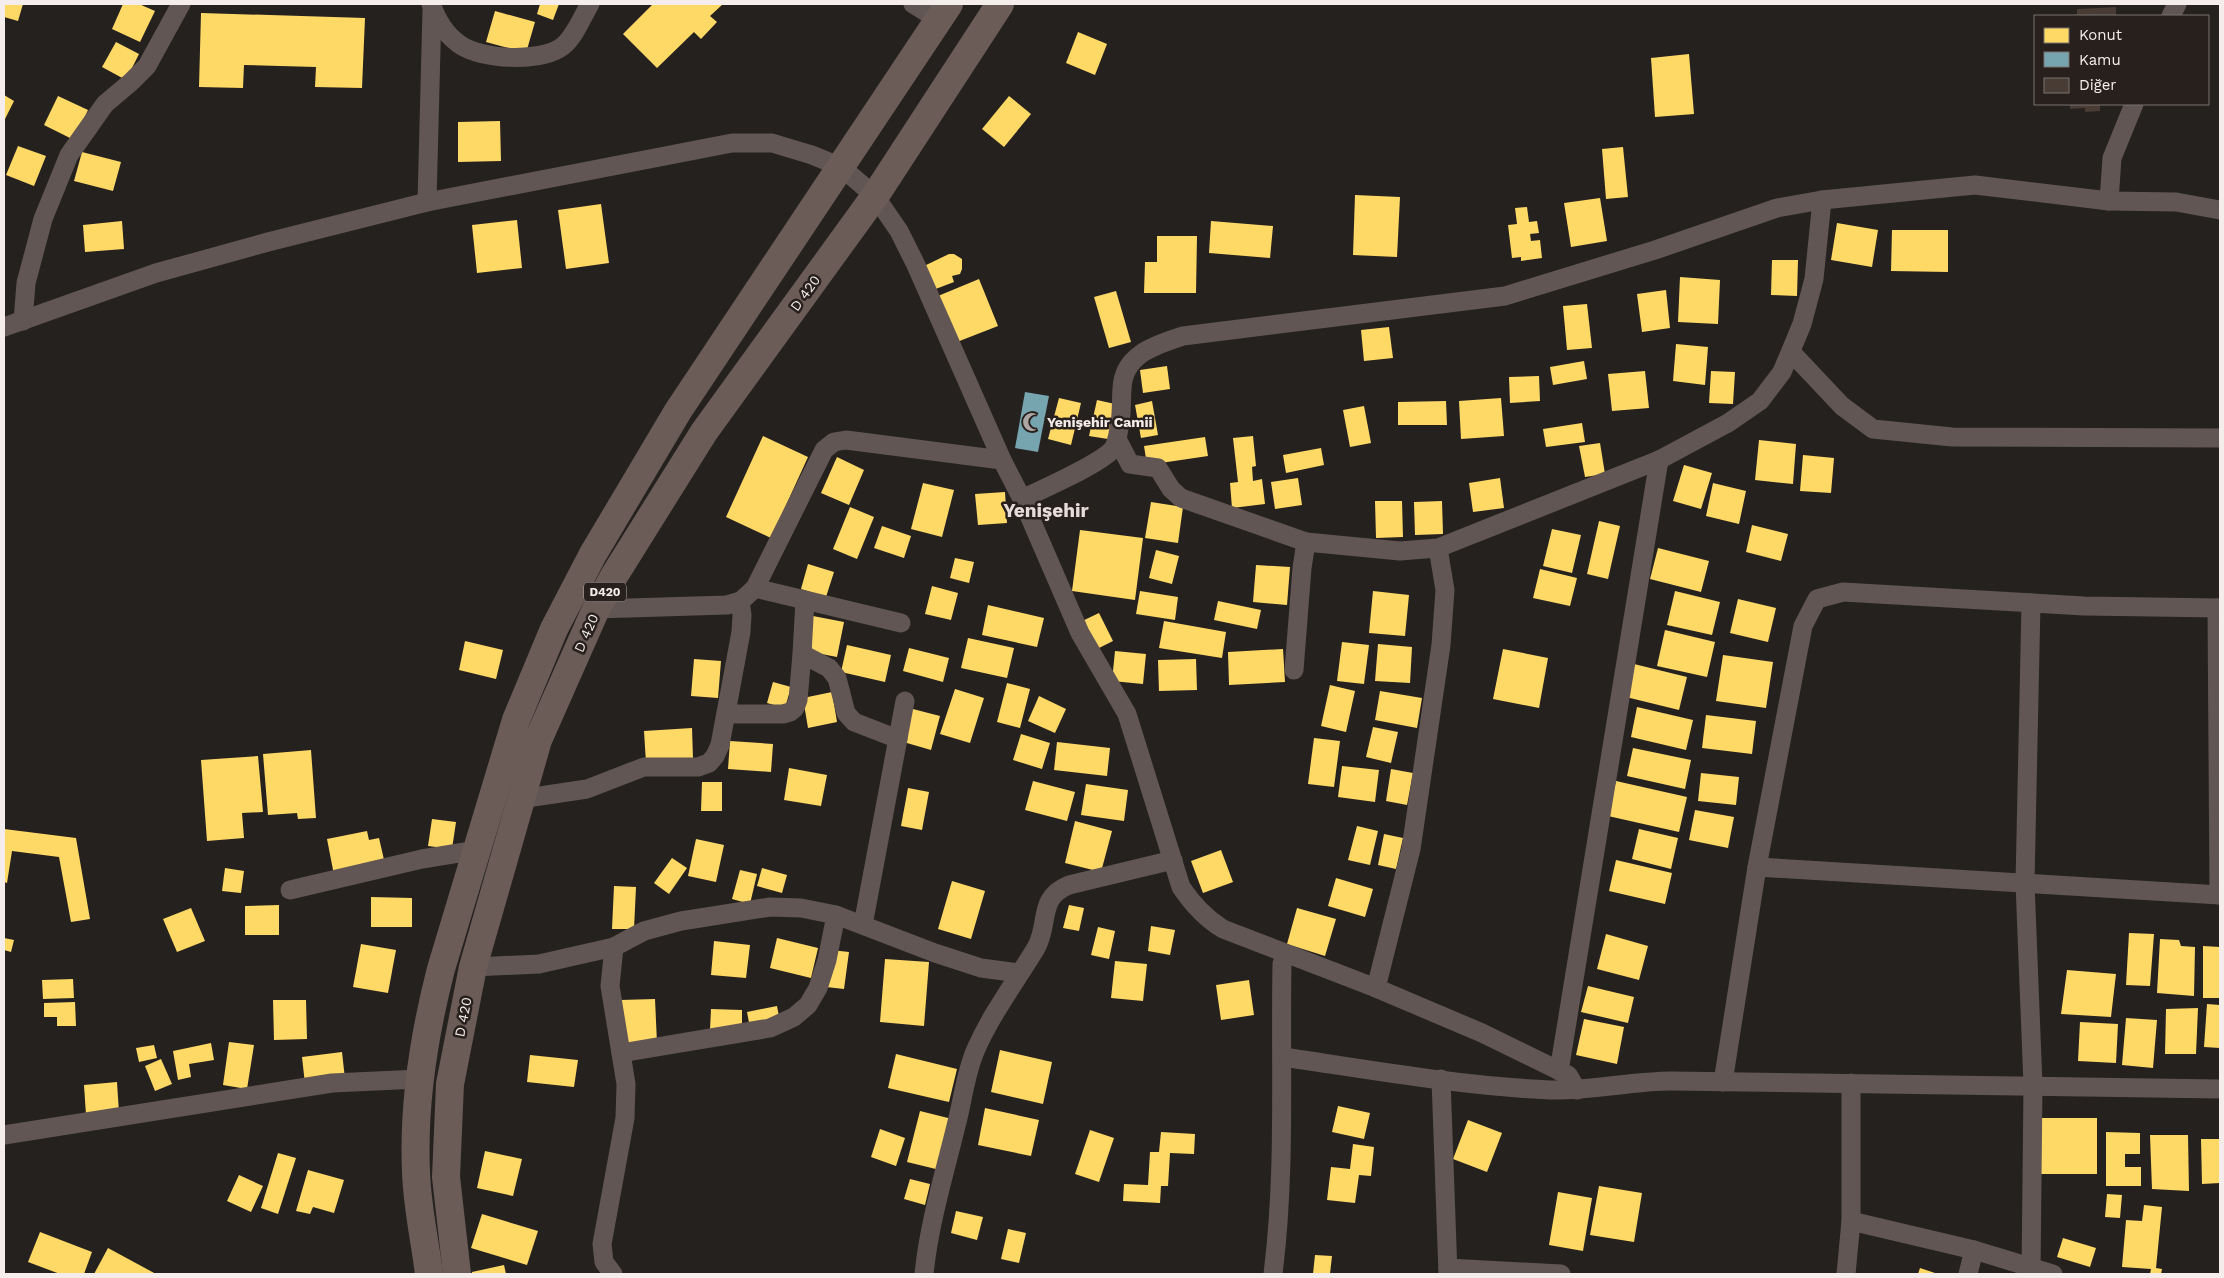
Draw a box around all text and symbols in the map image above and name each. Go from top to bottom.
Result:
legend [2034,15,2209,105]
text: Konut [2079,26,2123,44]
text: Kamu [2079,51,2121,69]
text: Diğer [2079,76,2117,94]
street label: D 420 [787,272,823,314]
mosque icon: Yenişehir Camii [1021,411,1043,433]
place label: Yenişehir Camii [1047,414,1153,430]
district label: Yenişehir [1003,499,1089,522]
road number: D420 [584,582,626,602]
street label: D 420 [570,611,602,655]
street label: D 420 [451,996,475,1038]

